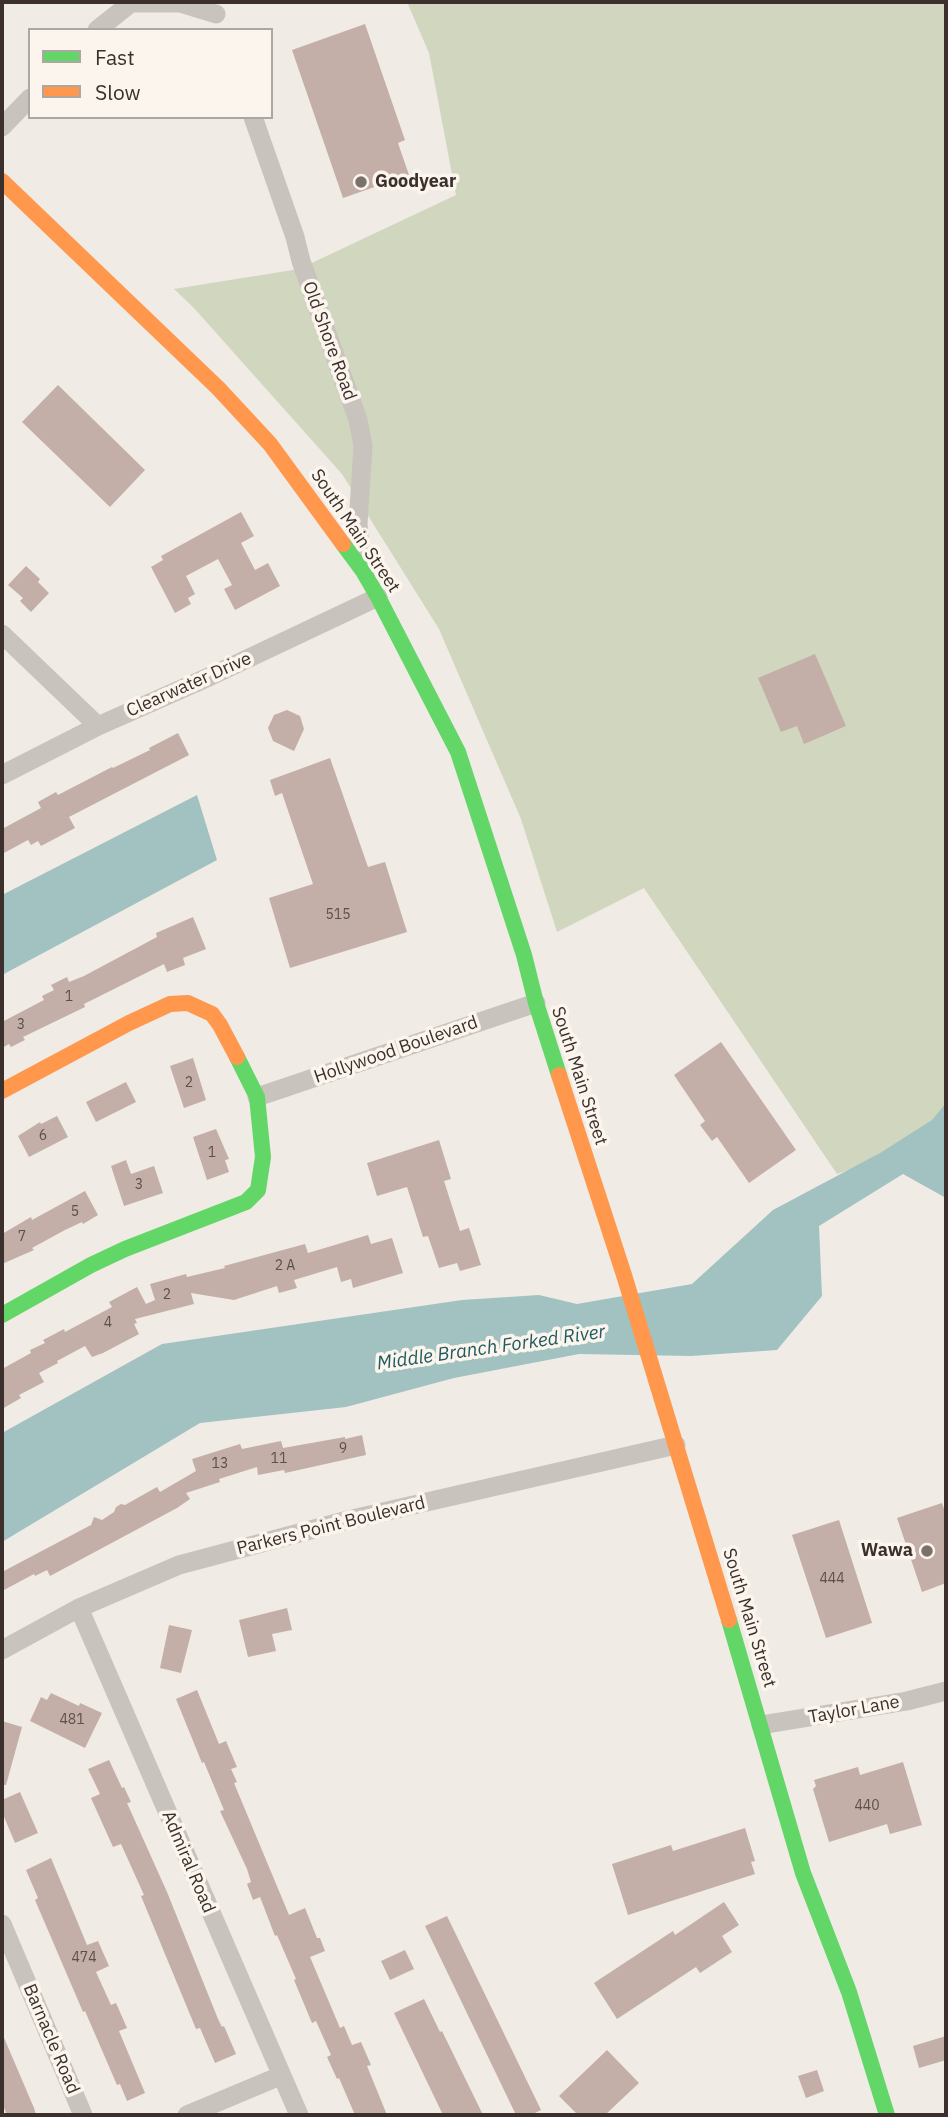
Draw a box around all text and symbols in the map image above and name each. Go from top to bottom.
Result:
legend [28,28,273,119]
text: Fast [95,43,135,71]
text: Slow [95,78,141,106]
place label: Goodyear [375,171,456,193]
marker: Goodyear [353,174,369,190]
street label: Old Shore Road [297,279,361,403]
street label: South Main Street [306,465,404,597]
street label: Clearwater Drive [123,648,255,722]
house number: 515 [325,907,351,923]
house number: 1 [65,989,73,1005]
street label: South Main Street [546,1004,612,1148]
street label: Hollywood Boulevard [311,1012,481,1088]
house number: 3 [17,1017,25,1033]
house number: 2 [185,1075,193,1091]
house number: 6 [39,1128,47,1144]
house number: 1 [208,1145,216,1161]
house number: 3 [135,1177,143,1193]
house number: 5 [71,1204,79,1220]
house number: 7 [18,1229,26,1245]
house number: 2 A [275,1258,295,1274]
house number: 2 [163,1287,171,1303]
house number: 4 [104,1315,112,1331]
water label: Middle Branch Forked River [375,1321,607,1375]
house number: 9 [339,1441,347,1457]
house number: 11 [271,1451,287,1467]
house number: 13 [212,1456,228,1472]
street label: Parkers Point Boulevard [235,1492,427,1560]
place label: Wawa [861,1540,913,1562]
marker: Wawa [919,1543,935,1559]
street label: South Main Street [718,1546,780,1690]
house number: 444 [819,1571,845,1587]
street label: Taylor Lane [807,1691,901,1729]
house number: 481 [59,1712,85,1728]
house number: 440 [854,1798,880,1814]
street label: Admiral Road [157,1808,219,1916]
house number: 474 [71,1950,97,1966]
street label: Barnacle Road [18,1981,84,2097]

